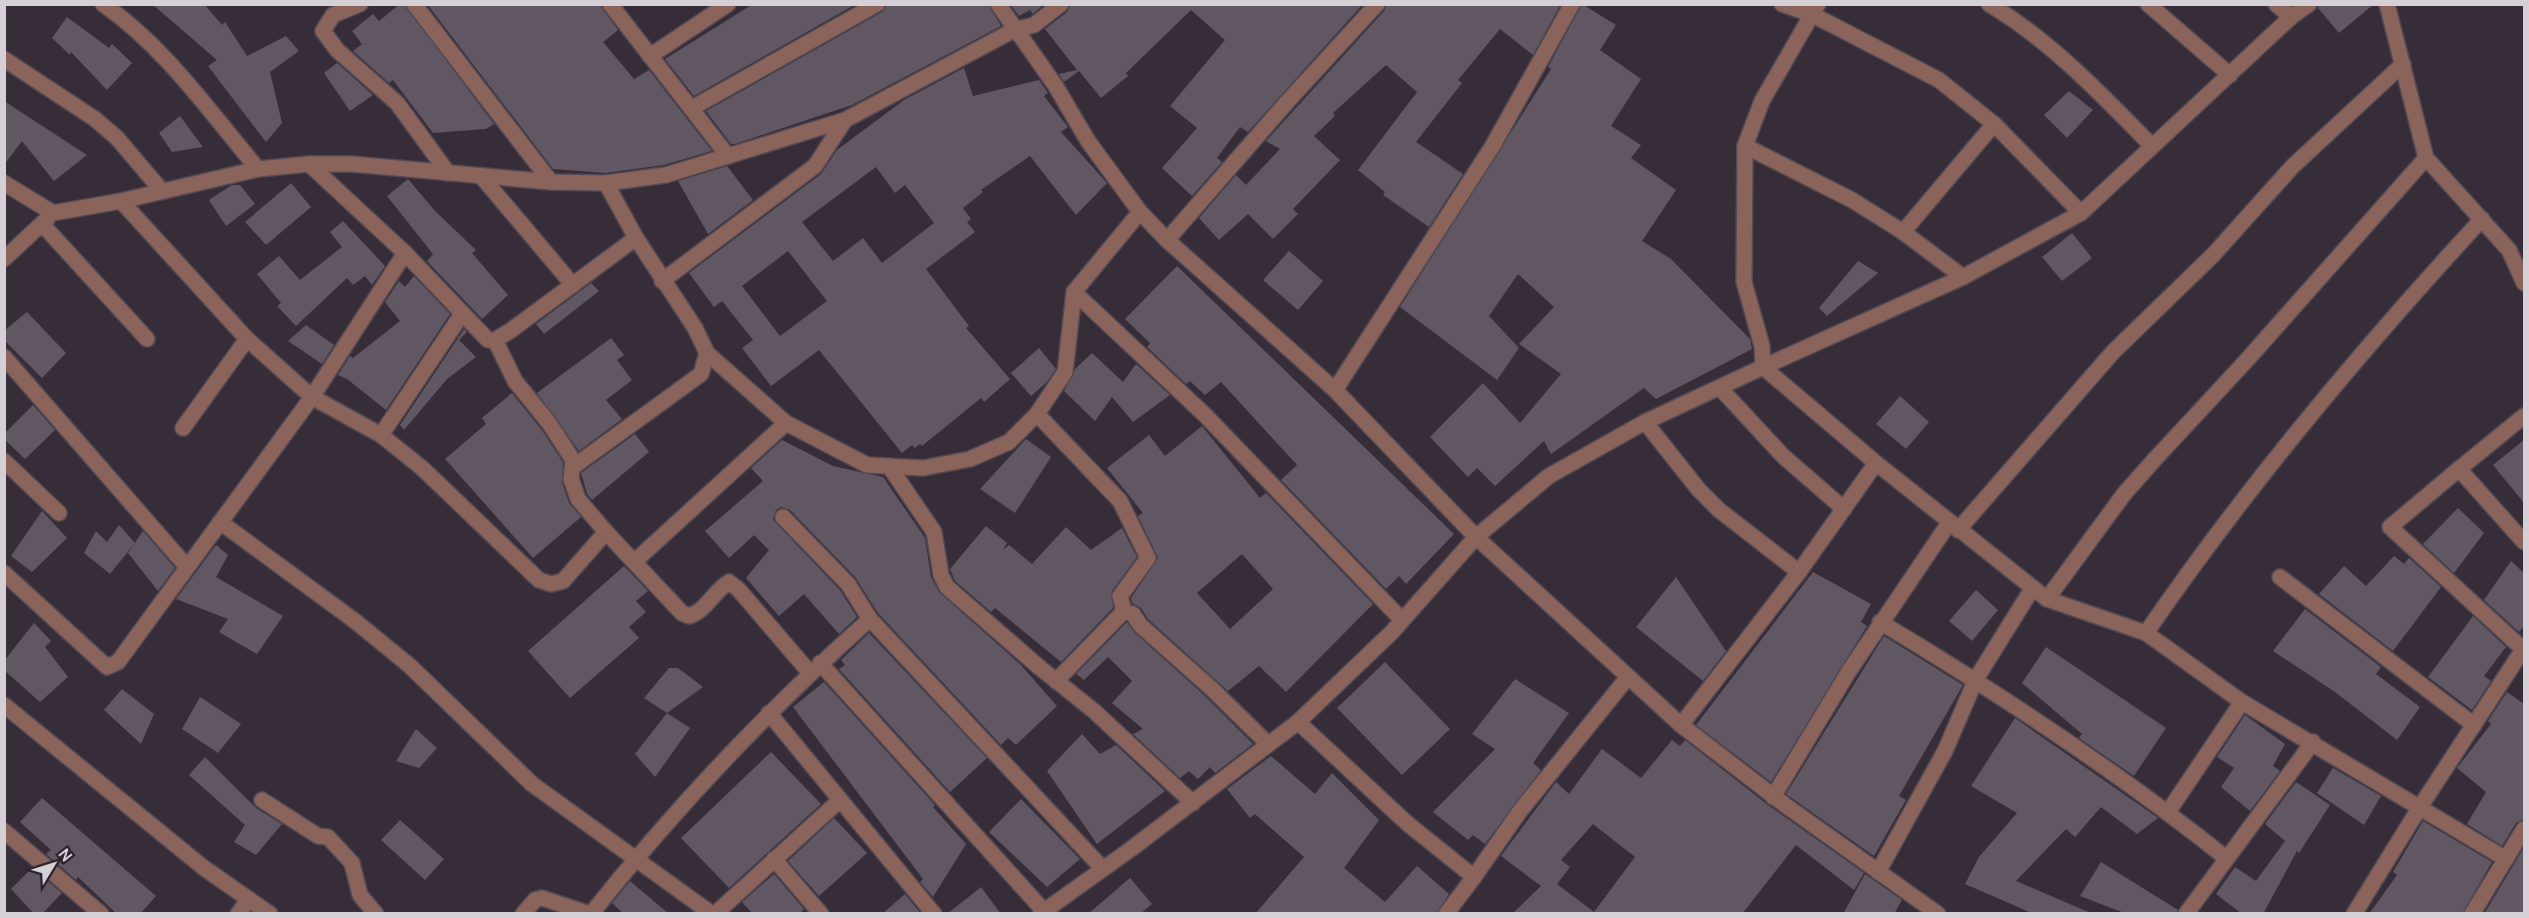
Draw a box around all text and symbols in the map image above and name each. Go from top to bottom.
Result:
north arrow [24,834,84,894]
text: N [54,845,76,865]

